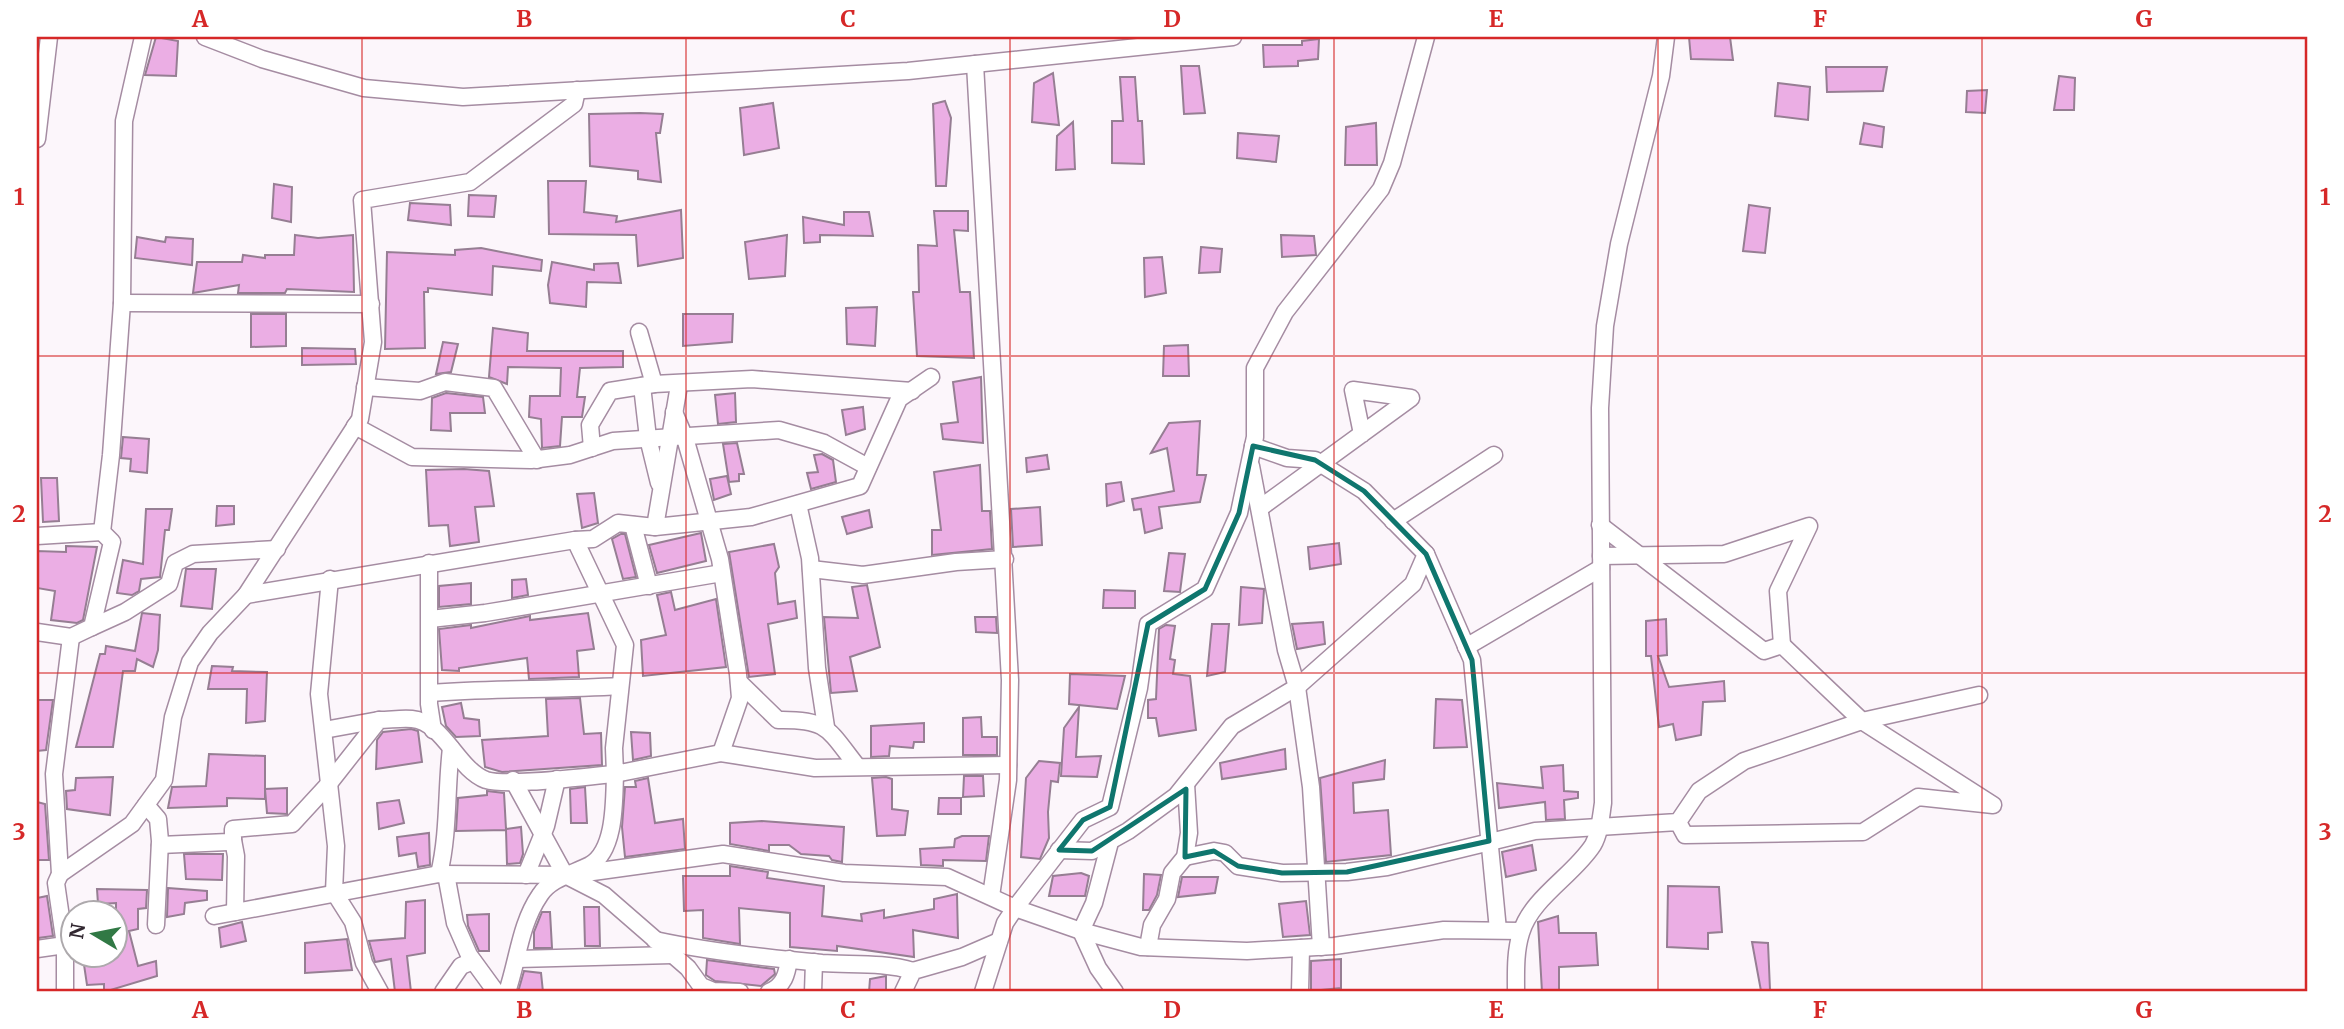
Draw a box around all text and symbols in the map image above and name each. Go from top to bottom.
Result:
text: A [191,4,209,33]
text: B [516,4,532,33]
text: C [840,4,856,33]
text: D [1163,4,1181,33]
text: E [1488,4,1504,33]
text: F [1813,4,1827,33]
text: G [2136,4,2153,33]
text: 1 [14,182,25,211]
text: 1 [2320,182,2331,211]
text: 2 [12,499,26,528]
text: 2 [2318,499,2332,528]
text: 3 [12,817,26,846]
text: 3 [2318,817,2332,846]
north arrow [60,900,130,970]
text: N [64,922,90,941]
text: A [191,995,209,1024]
text: B [516,995,532,1024]
text: C [840,995,856,1024]
text: D [1163,995,1181,1024]
text: E [1488,995,1504,1024]
text: F [1813,995,1827,1024]
text: G [2136,995,2153,1024]

